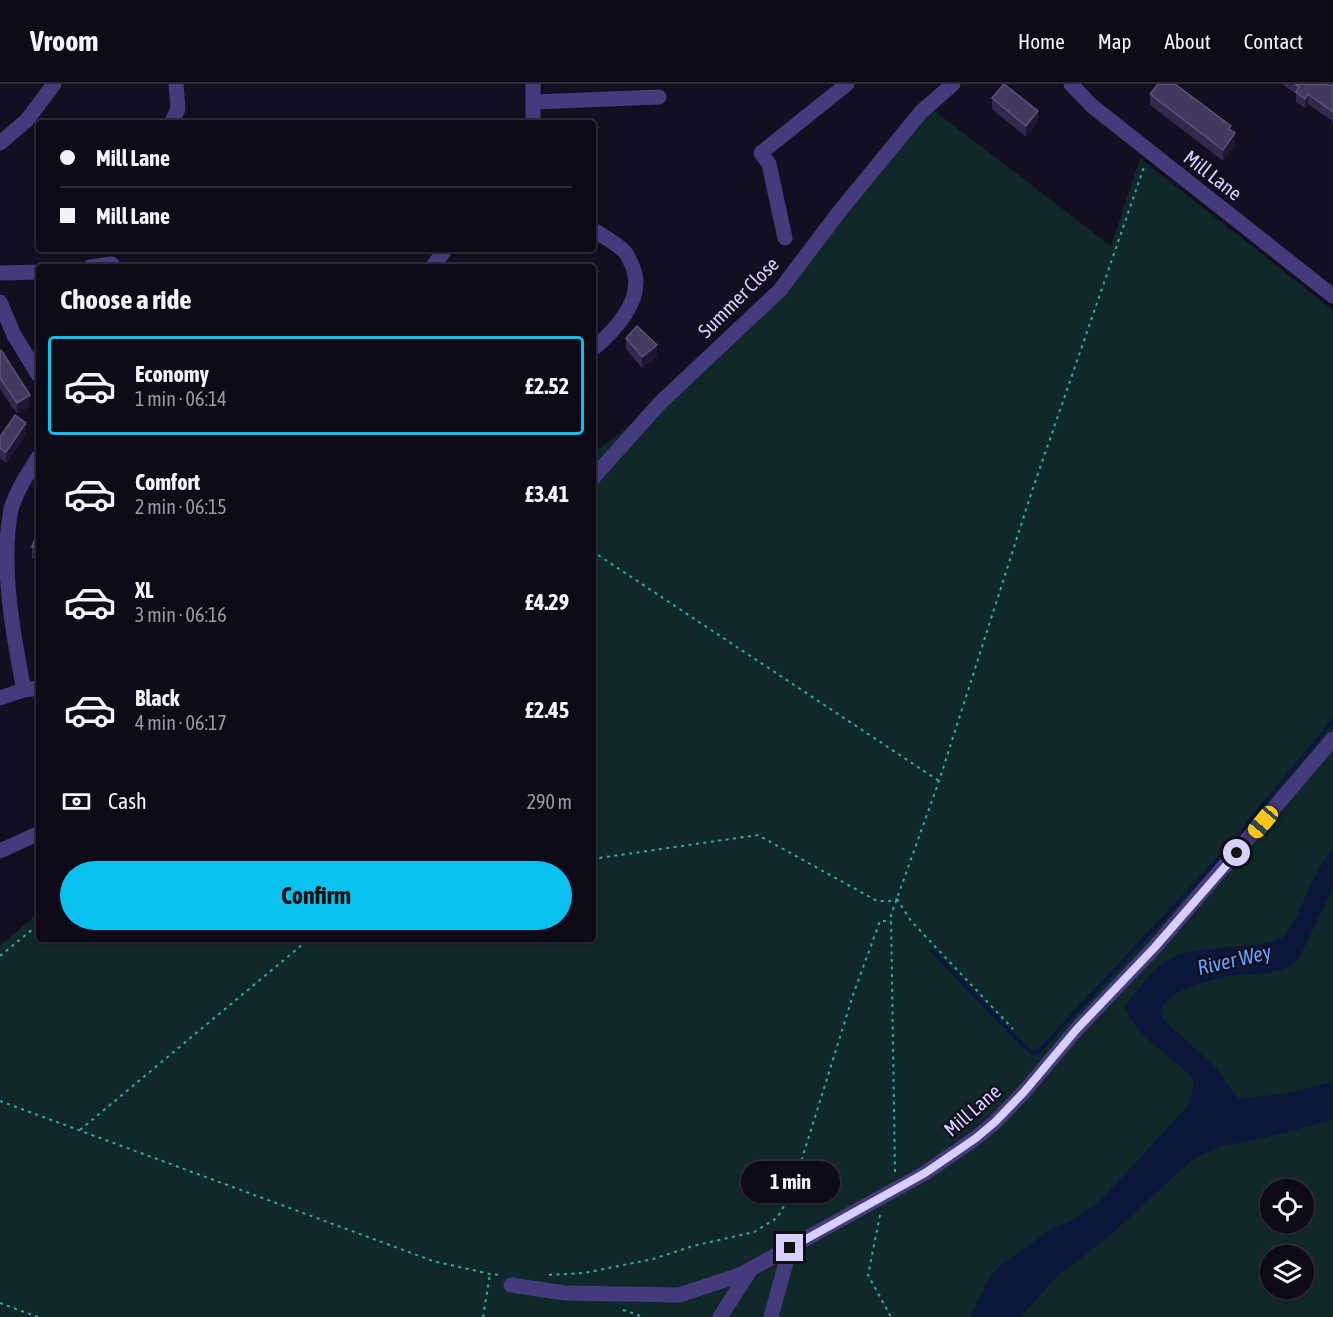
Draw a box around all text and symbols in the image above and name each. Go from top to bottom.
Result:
text: Vroom [30,25,98,57]
text: Home [1018,29,1065,53]
text: Map [1098,29,1132,53]
text: About [1165,29,1211,53]
text: Contact [1244,29,1303,53]
text: Mill Lane [96,145,170,171]
street label: Mill Lane [1179,145,1247,205]
text: Mill Lane [96,203,170,229]
street label: Summer Close [693,252,783,342]
text: Choose a ride [60,284,192,315]
icon: car [63,359,117,413]
text: Economy [135,361,209,387]
text: £2.52 [525,373,569,399]
text: 1 min · 06:14 [135,387,227,410]
icon: car [63,467,117,521]
text: Comfort [135,469,200,495]
text: £3.41 [525,481,569,507]
text: 2 min · 06:15 [135,495,227,518]
icon: car [63,575,117,629]
text: XL [135,577,153,603]
text: £4.29 [525,589,569,615]
text: 3 min · 06:16 [135,603,227,626]
icon: car [63,683,117,737]
text: Black [135,685,179,711]
text: £2.45 [525,697,569,723]
text: 4 min · 06:17 [135,711,227,734]
icon: cash [60,785,93,818]
text: Cash [108,788,147,814]
text: 290 m [527,790,572,813]
car [1245,802,1281,842]
route start [1223,839,1250,866]
button: Confirm [60,861,572,930]
water label: River Wey [1195,939,1274,979]
street label: Mill Lane [939,1079,1005,1141]
callout: 1 min [740,1161,840,1203]
text: 1 min [770,1170,811,1193]
map controls [1260,1179,1314,1299]
button: locate [1260,1179,1314,1233]
route end [776,1234,803,1261]
button: layers [1260,1245,1314,1299]

